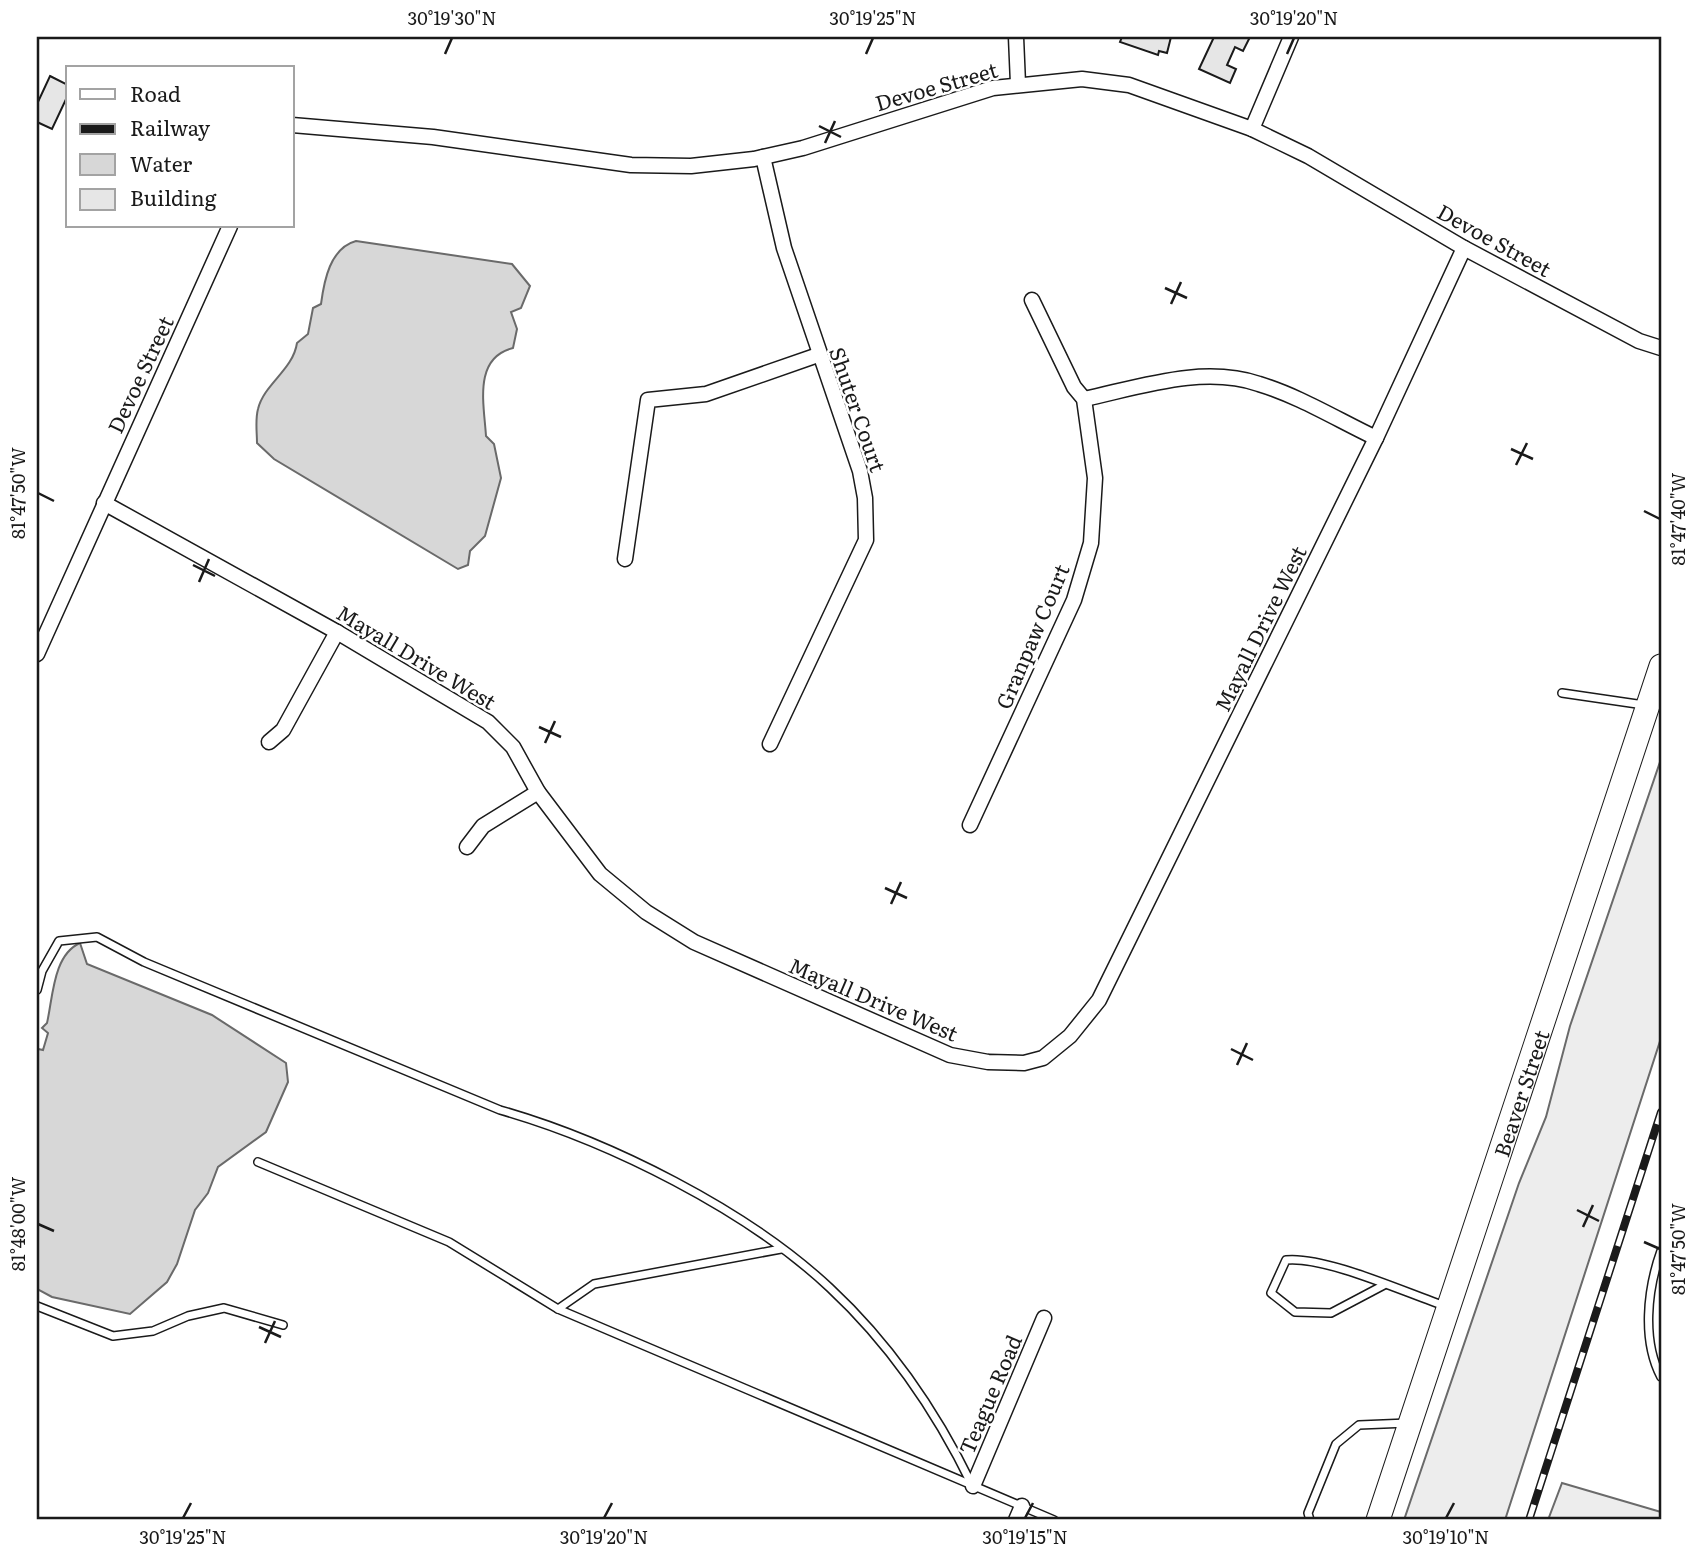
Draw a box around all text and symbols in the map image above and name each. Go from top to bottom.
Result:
text: 30°19'30"N [407,4,497,31]
text: 30°19'25"N [829,4,917,31]
text: 30°19'20"N [1250,4,1338,31]
street label: Devoe Street [871,53,1001,117]
legend [66,66,294,228]
text: Road [130,77,181,108]
text: Railway [130,111,211,142]
text: Water [130,147,192,178]
text: Building [130,181,217,212]
street label: Devoe Street [1432,195,1558,283]
street label: Devoe Street [98,310,180,438]
street label: Shuter Court [823,342,895,476]
text: 81°47'50"W [4,447,31,539]
text: 81°47'40"W [1664,472,1691,565]
street label: Mayall Drive West [1205,539,1313,716]
street label: Granpaw Court [986,558,1076,713]
street label: Mayall Drive West [331,596,503,716]
street label: Mayall Drive West [785,948,964,1048]
street label: Beaver Street [1484,1025,1555,1160]
text: 81°48'00"W [4,1176,31,1271]
text: 81°47'50"W [1664,1203,1691,1295]
street label: Teague Road [950,1329,1028,1459]
text: 30°19'25"N [139,1523,227,1550]
text: 30°19'20"N [560,1523,648,1550]
text: 30°19'15"N [982,1523,1068,1550]
text: 30°19'10"N [1403,1523,1489,1550]

